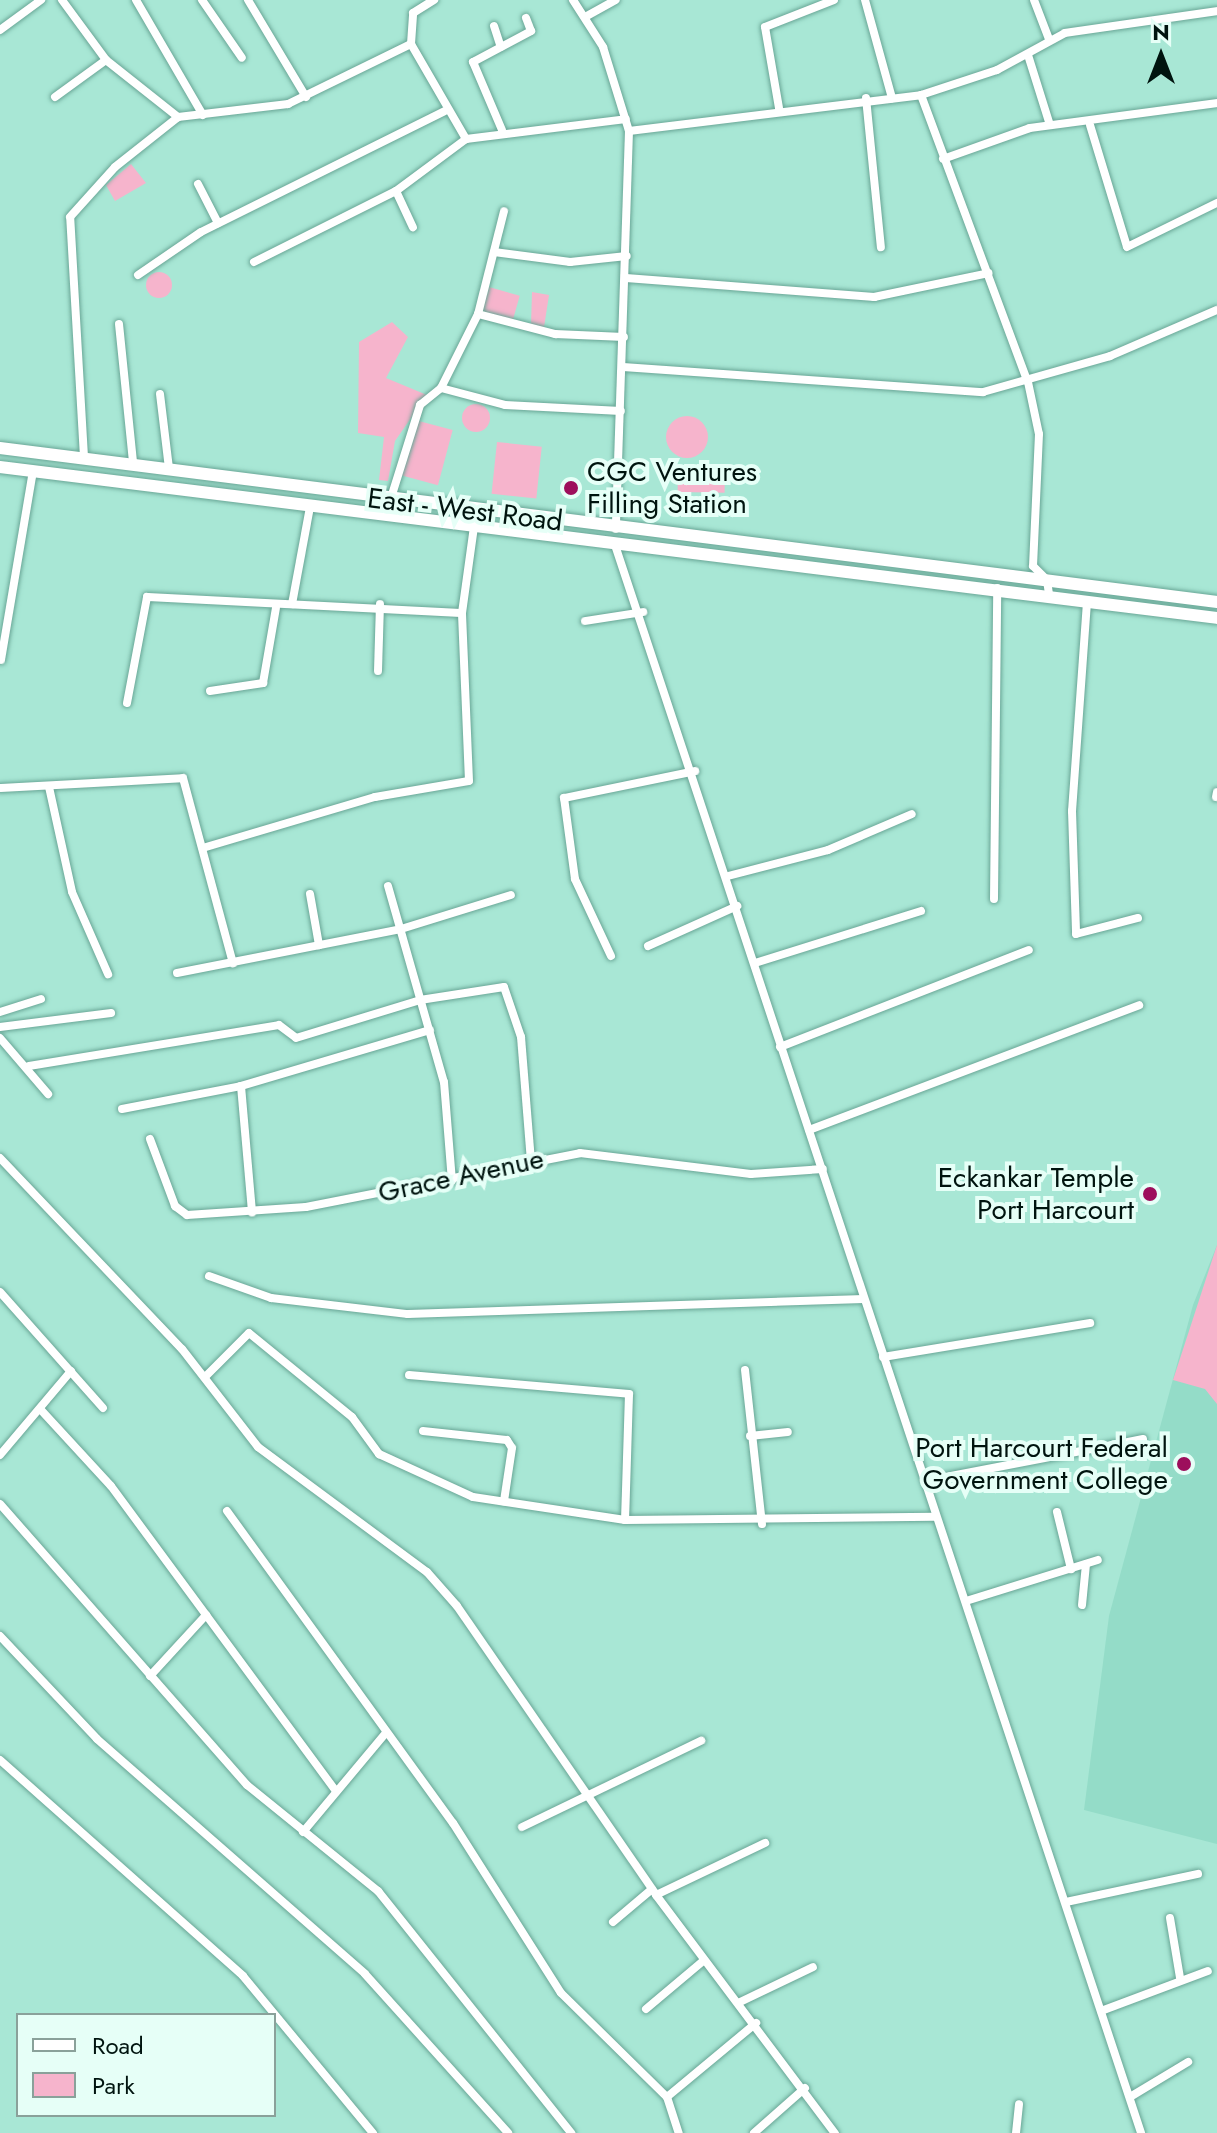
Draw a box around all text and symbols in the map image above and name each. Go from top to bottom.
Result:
north arrow [1121,16,1201,96]
text: N [1152,16,1170,48]
place label: CGC Ventures Filling Station [587,455,757,521]
marker: CGC Ventures Filling Station [562,479,580,497]
street label: East - West Road [366,481,564,539]
street label: Grace Avenue [375,1142,547,1210]
place label: Eckankar Temple Port Harcourt [938,1161,1134,1227]
marker: Eckankar Temple Port Harcourt [1141,1185,1159,1203]
place label: Port Harcourt Federal Government College [915,1431,1168,1497]
marker: Port Harcourt Federal Government College [1175,1455,1193,1473]
legend [16,2013,276,2117]
text: Road [92,2028,144,2063]
text: Park [92,2068,135,2103]

